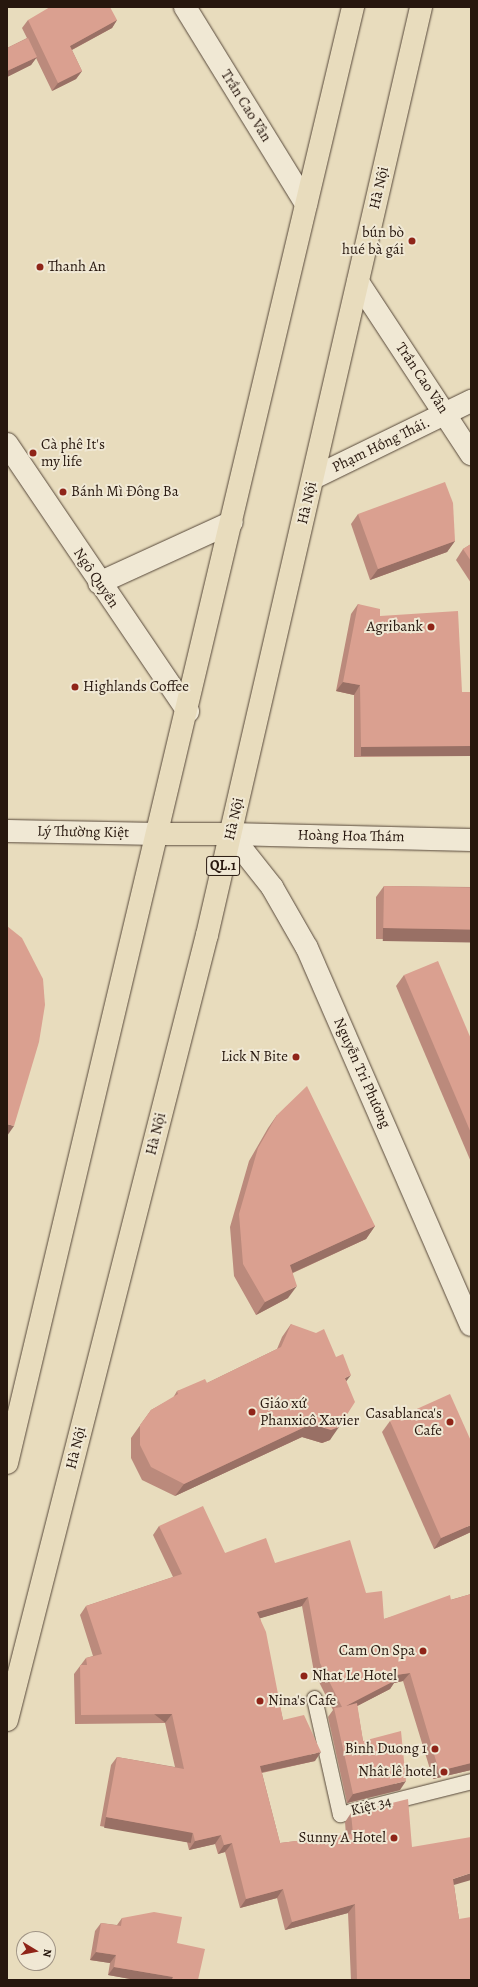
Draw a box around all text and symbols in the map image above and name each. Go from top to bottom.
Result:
street label: Trần Cao Vân [217,67,275,145]
street label: Hà Nội [365,165,393,211]
place label: bún bò hué bà gái [342,223,404,258]
marker: bún bò hué bà gái [407,236,417,246]
place label: Thanh An [48,258,106,276]
marker: Thanh An [35,262,45,272]
street label: Trần Cao Vân [392,339,452,417]
street label: Phạm Hồng Thái. [329,414,433,476]
place label: Cà phê It's my life [41,435,105,470]
marker: Cà phê It's my life [28,448,38,458]
street label: Hà Nội [293,480,321,526]
place label: Bánh Mì Đông Ba [71,483,179,501]
marker: Bánh Mì Đông Ba [58,487,68,497]
street label: Ngô Quyền [69,545,123,611]
place label: Agribank [366,618,423,636]
marker: Agribank [426,622,436,632]
place label: Highlands Coffee [83,678,189,696]
marker: Highlands Coffee [70,682,80,692]
street label: Hà Nội [220,796,248,842]
street label: Lý Thường Kiệt [37,822,129,842]
street label: Hoàng Hoa Thám [297,826,405,846]
road number: QL.1 [206,854,240,878]
street label: Nguyễn Tri Phương [330,1015,394,1131]
place label: Lick N Bite [221,1048,288,1066]
marker: Lick N Bite [291,1052,301,1062]
street label: Hà Nội [142,1111,170,1157]
place label: Giáo xứ Phanxicô Xavier [260,1394,359,1429]
place label: Casablanca's Cafe [365,1404,442,1439]
marker: Giáo xứ Phanxicô Xavier [247,1407,257,1417]
marker: Casablanca's Cafe [445,1417,455,1427]
street label: Hà Nội [62,1425,90,1471]
place label: Cam On Spa [339,1642,415,1660]
marker: Cam On Spa [418,1646,428,1656]
place label: Nhat Le Hotel [312,1667,397,1685]
marker: Nhat Le Hotel [299,1671,309,1681]
place label: Nina's Cafe [268,1692,336,1710]
marker: Nina's Cafe [255,1696,265,1706]
place label: Binh Duong 1 [345,1740,427,1758]
marker: Binh Duong 1 [430,1744,440,1754]
place label: Nhât lê hotel [358,1763,436,1781]
marker: Nhât lê hotel [439,1767,449,1777]
street label: Kiệt 34 [349,1792,393,1820]
place label: Sunny A Hotel [299,1829,386,1847]
marker: Sunny A Hotel [389,1833,399,1843]
north arrow [16,1931,56,1971]
text: N [39,1948,55,1958]

